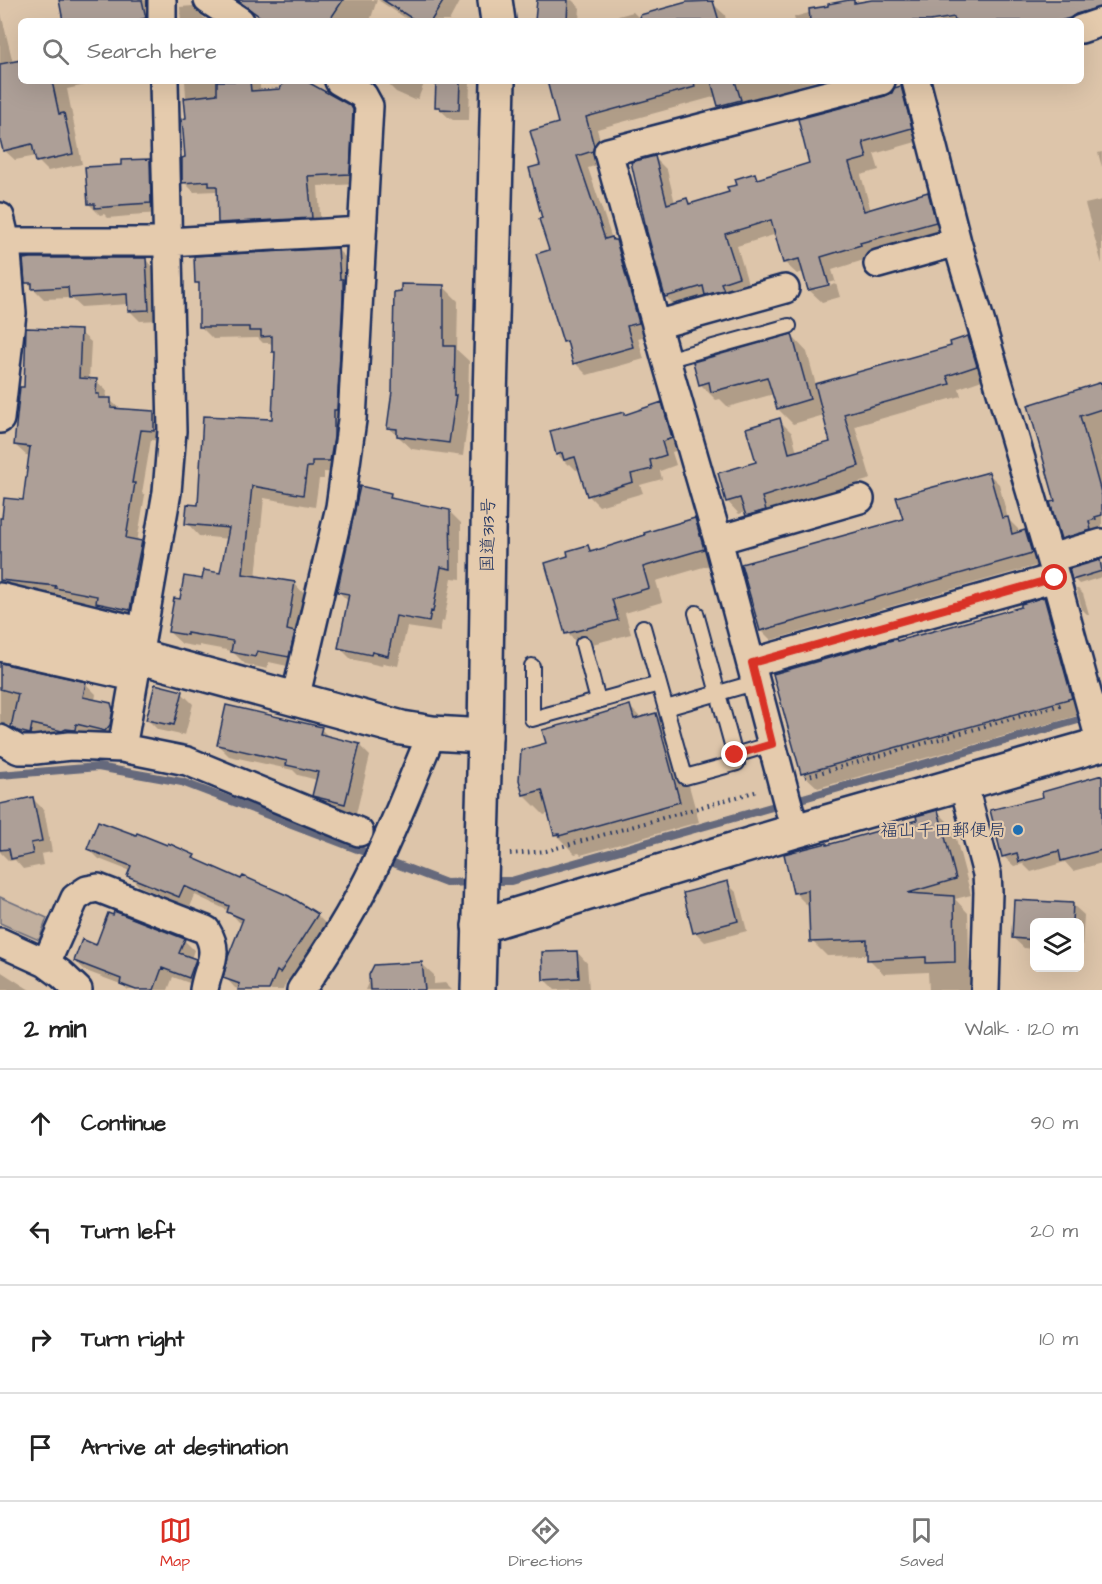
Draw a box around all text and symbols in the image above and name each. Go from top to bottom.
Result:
search box [18,18,1084,84]
icon: search [39,35,72,68]
text: Search here [87,36,217,67]
street label: 国道313号 [475,497,501,573]
route start [1041,564,1067,590]
route end [721,741,747,767]
place label: 福山千田郵便局 [880,818,1006,843]
marker: 福山千田郵便局 [1011,823,1025,837]
map controls [1030,918,1084,972]
button: layers [1030,918,1084,972]
text: 2 min [24,1011,86,1047]
text: Walk · 120 m [965,1015,1078,1043]
icon: ahead [24,1107,57,1140]
text: Continue [81,1108,166,1139]
text: 90 m [1030,1109,1078,1137]
icon: left [24,1215,57,1248]
text: Turn left [81,1216,175,1247]
text: 20 m [1030,1217,1078,1245]
icon: right [24,1323,57,1356]
text: Turn right [81,1324,184,1355]
text: 10 m [1039,1325,1078,1353]
icon: arrive [24,1431,57,1464]
text: Arrive at destination [81,1432,288,1463]
tab: Map [159,1514,192,1572]
tab: Directions [509,1514,583,1572]
tab: Saved [900,1514,943,1572]

